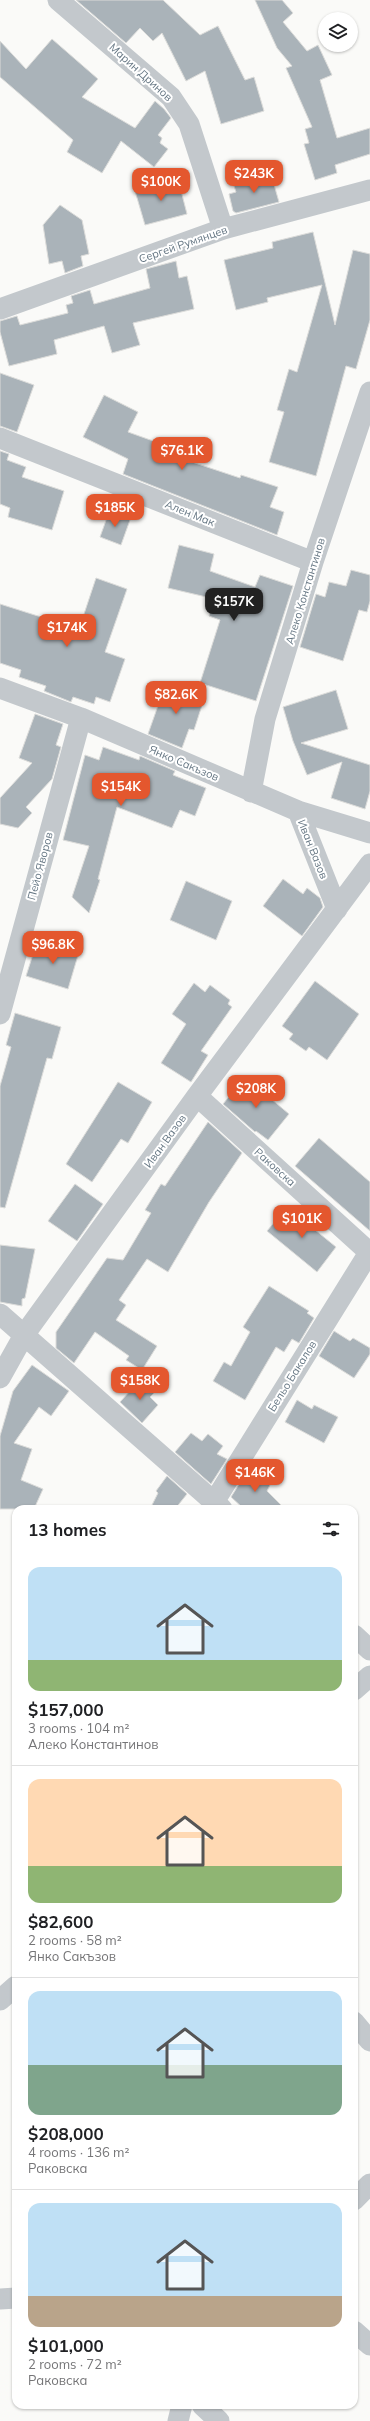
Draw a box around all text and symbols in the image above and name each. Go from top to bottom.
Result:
map controls [318,12,358,52]
button: layers [318,12,358,52]
street label: Марин Дринов [107,40,175,104]
pin: $243K [226,160,282,194]
text: $243K [234,165,274,181]
pin: $100K [133,168,189,202]
text: $100K [141,173,181,189]
street label: Сергей Румянцев [137,222,229,266]
pin: $76.1K [149,437,215,471]
text: $76.1K [160,442,204,458]
pin: $185K [87,494,143,528]
street label: Ален Мак [163,497,217,529]
text: $185K [95,499,135,515]
street label: Алеко Константинов [282,536,328,646]
pin: $157K [206,588,262,622]
text: $157K [214,593,254,609]
pin: $174K [39,614,95,648]
text: $174K [47,619,87,635]
pin: $82.6K [143,681,209,715]
text: $82.6K [154,686,198,702]
street label: Янко Сакъзов [147,742,221,784]
pin: $154K [93,773,149,807]
text: $154K [101,778,141,794]
street label: Иван Вазов [295,817,331,881]
street label: Пейо Яворов [24,831,56,901]
pin: $96.8K [20,931,86,965]
text: $96.8K [31,936,75,952]
pin: $208K [228,1075,284,1109]
text: $208K [236,1080,276,1096]
street label: Иван Вазов [141,1111,189,1171]
street label: Раковска [252,1145,298,1189]
pin: $101K [274,1205,330,1239]
text: $101K [282,1210,322,1226]
street label: Бельо Бакалов [265,1338,319,1414]
pin: $158K [112,1367,168,1401]
text: $158K [120,1372,160,1388]
pin: $146K [227,1459,283,1493]
text: $146K [235,1464,275,1480]
icon: filters [320,1518,342,1540]
text: 13 homes [28,1519,107,1540]
icon: home [149,1593,221,1665]
text: $157,000 [28,1699,104,1720]
text: 3 rooms · 104 m² [28,1720,129,1736]
text: Алеко Константинов [28,1736,159,1752]
icon: home [149,1805,221,1877]
text: $82,600 [28,1911,93,1932]
text: 2 rooms · 58 m² [28,1932,122,1948]
text: Янко Сакъзов [28,1948,116,1964]
icon: home [149,2017,221,2089]
text: $208,000 [28,2123,104,2144]
text: 4 rooms · 136 m² [28,2144,129,2160]
text: Раковска [28,2160,88,2176]
icon: home [149,2229,221,2301]
text: $101,000 [28,2335,104,2356]
text: 2 rooms · 72 m² [28,2356,122,2372]
text: Раковска [28,2372,88,2388]

